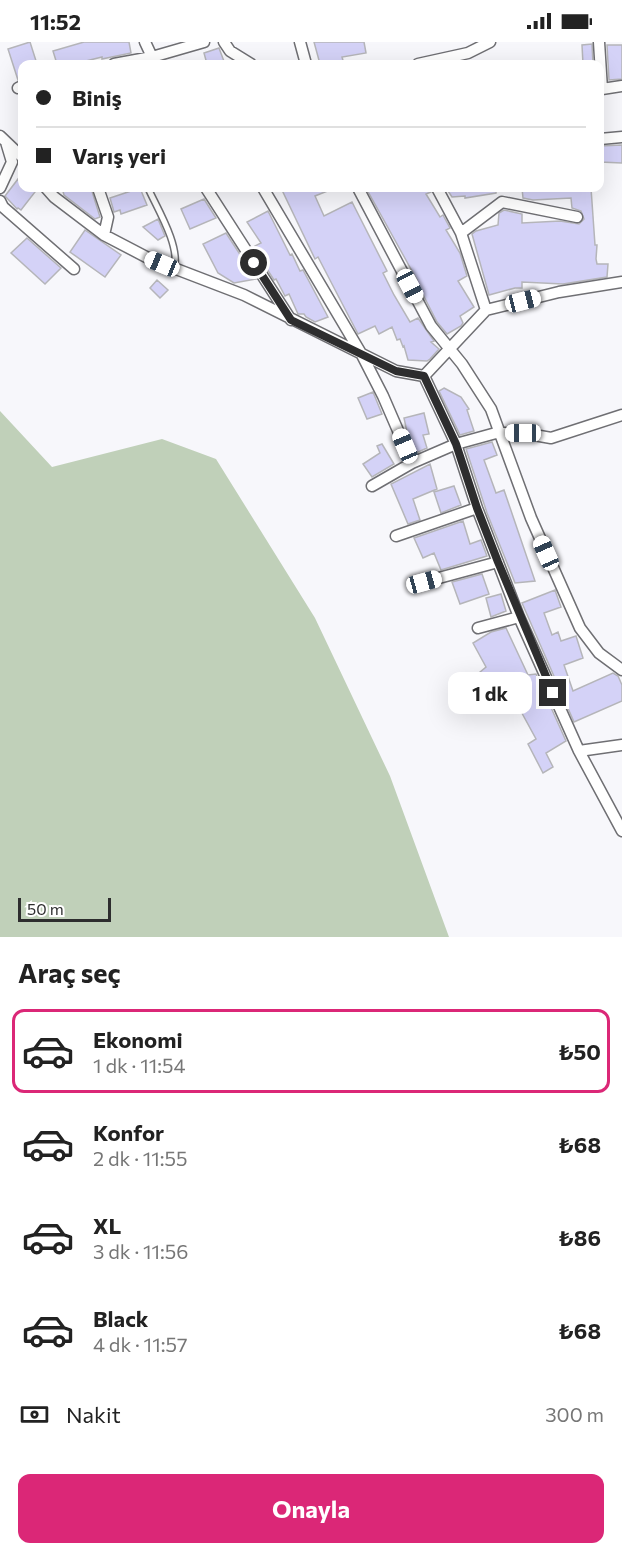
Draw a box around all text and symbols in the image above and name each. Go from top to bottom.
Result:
text: 11:52 [30,8,81,35]
text: Biniş [72,84,122,111]
text: Varış yeri [72,142,166,169]
car [142,249,182,279]
route start [240,249,267,276]
car [394,266,426,306]
car [503,288,543,314]
car [505,424,541,442]
car [390,426,420,466]
car [530,533,562,573]
car [404,569,444,595]
callout: 1 dk [448,672,532,714]
route end [539,679,566,706]
text: 1 dk [472,681,508,705]
scale bar [18,895,111,923]
text: 50 m [27,899,64,918]
text: Araç seç [18,956,121,989]
icon: car [21,1024,75,1078]
text: Ekonomi [93,1026,183,1053]
text: ₺50 [558,1038,601,1065]
text: 1 dk · 11:54 [93,1053,185,1077]
icon: car [21,1117,75,1171]
text: Konfor [93,1119,164,1146]
text: ₺68 [558,1131,601,1158]
text: 2 dk · 11:55 [93,1146,188,1170]
icon: car [21,1210,75,1264]
text: XL [93,1212,121,1239]
text: ₺86 [558,1224,601,1251]
text: 3 dk · 11:56 [93,1239,188,1263]
icon: car [21,1303,75,1357]
text: Black [93,1305,148,1332]
text: ₺68 [558,1317,601,1344]
text: 4 dk · 11:57 [93,1332,187,1356]
icon: cash [18,1398,51,1431]
text: Nakit [66,1401,121,1428]
text: 300 m [545,1402,604,1426]
button: Onayla [18,1474,604,1543]

